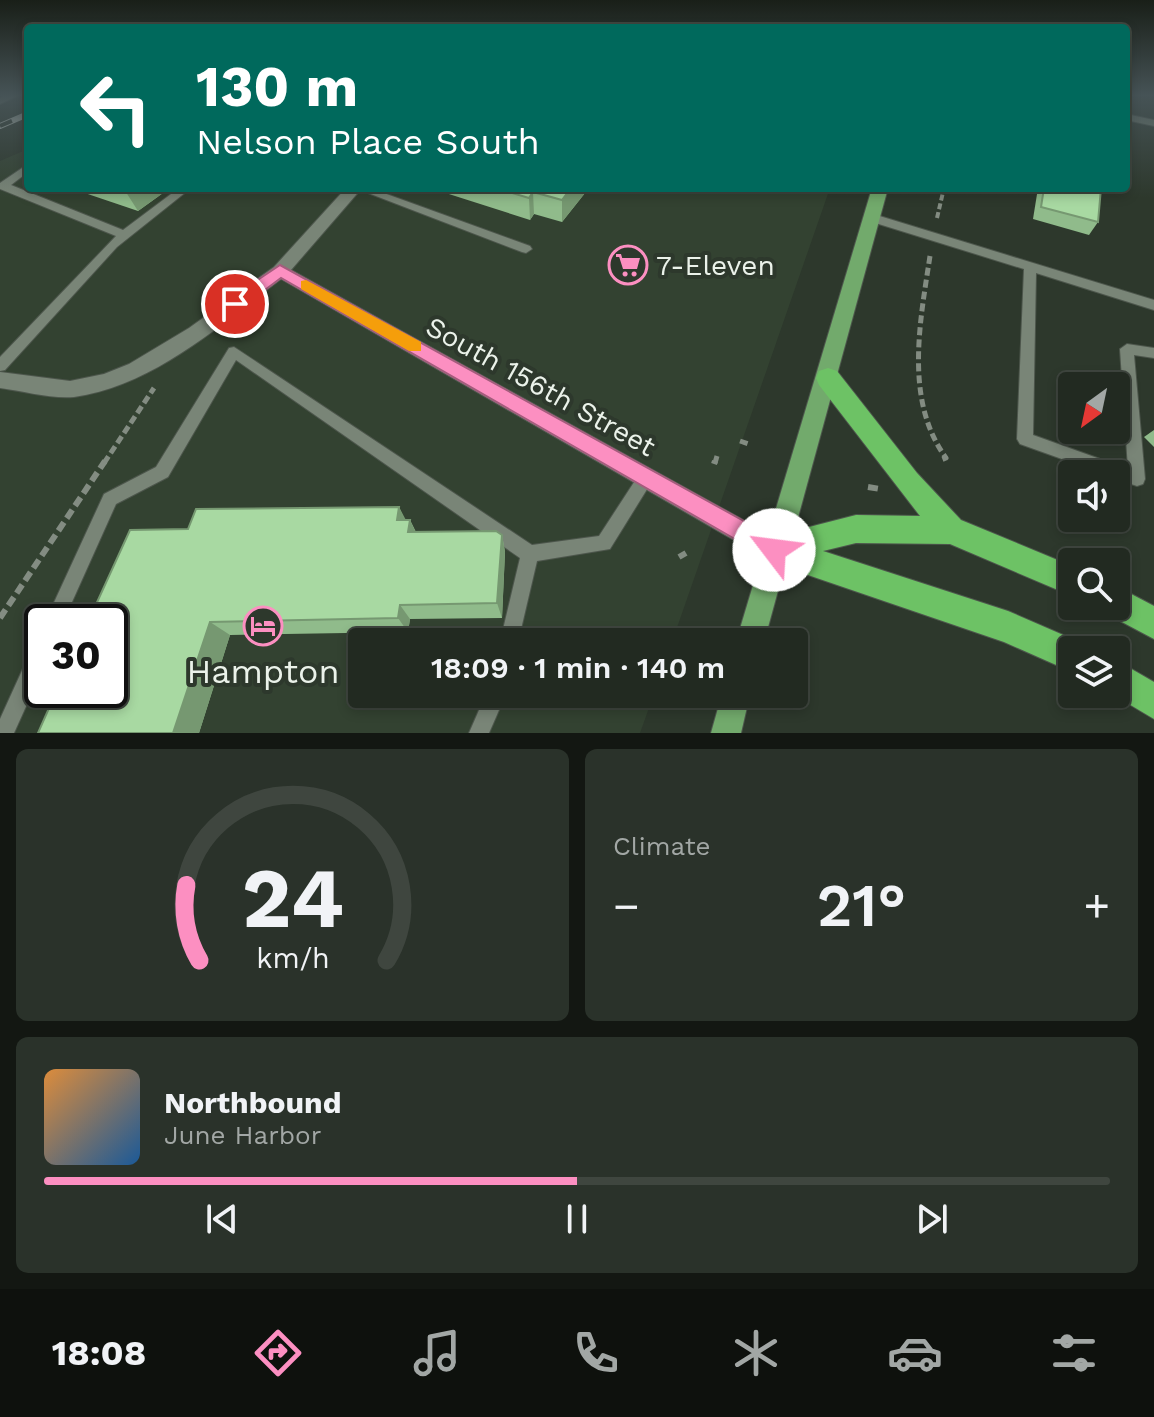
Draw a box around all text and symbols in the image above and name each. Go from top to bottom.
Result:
text: 130 m [196,54,358,120]
icon: left [64,56,168,160]
text: Nelson Place South [196,121,540,163]
supermarket icon: 7-Eleven [607,244,649,286]
place label: 7-Eleven [656,249,775,282]
pin [201,270,269,338]
icon: arrive [213,282,257,326]
street label: South 156th Street [420,310,661,463]
north arrow [1058,372,1130,444]
map controls [1058,372,1130,708]
button: sound [1058,460,1130,532]
position arrow [732,508,816,592]
button: search [1058,548,1130,620]
speed limit sign: 30 [24,604,128,708]
hotel icon: Hampton [242,605,284,647]
button: layers [1058,636,1130,708]
text: 18:09 · 1 min · 140 m [431,650,725,685]
place label: Hampton [186,651,340,691]
text: Climate [613,831,711,861]
text: 24 [241,850,344,947]
text: 21° [817,870,906,941]
text: − [613,880,640,932]
text: + [1083,880,1110,932]
text: km/h [256,941,329,975]
text: Northbound [164,1085,341,1120]
text: June Harbor [164,1120,321,1150]
icon: previous [200,1197,244,1241]
icon: pause [555,1197,599,1241]
icon: next [910,1197,954,1241]
icon: directions [250,1325,306,1381]
icon: music [409,1325,465,1381]
icon: phone [568,1325,624,1381]
icon: climate [728,1325,784,1381]
icon: car [887,1325,943,1381]
icon: filters [1046,1325,1102,1381]
text: 18:08 [52,1332,146,1374]

